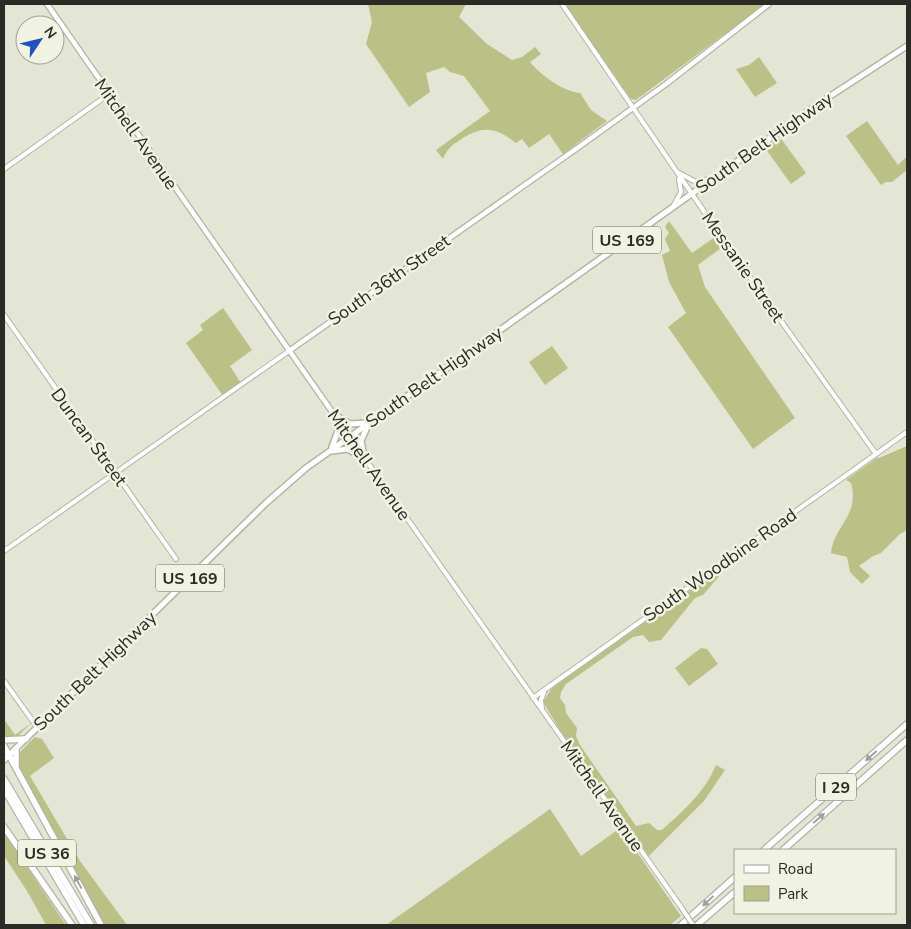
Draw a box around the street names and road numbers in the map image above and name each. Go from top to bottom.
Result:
street label: Mitchell Avenue [89,74,183,194]
street label: South Belt Highway [691,86,838,199]
street label: Messanie Street [696,207,790,328]
road number: US 169 [593,226,661,254]
street label: South 36th Street [323,228,456,331]
street label: South Belt Highway [361,320,508,433]
street label: Duncan Street [45,383,133,491]
street label: Mitchell Avenue [322,405,416,525]
street label: South Woodbine Road [638,503,802,627]
road number: US 169 [156,564,224,592]
street label: South Belt Highway [28,605,162,736]
street label: Mitchell Avenue [555,736,649,856]
road number: I 29 [816,774,856,800]
road number: US 36 [18,840,76,866]

